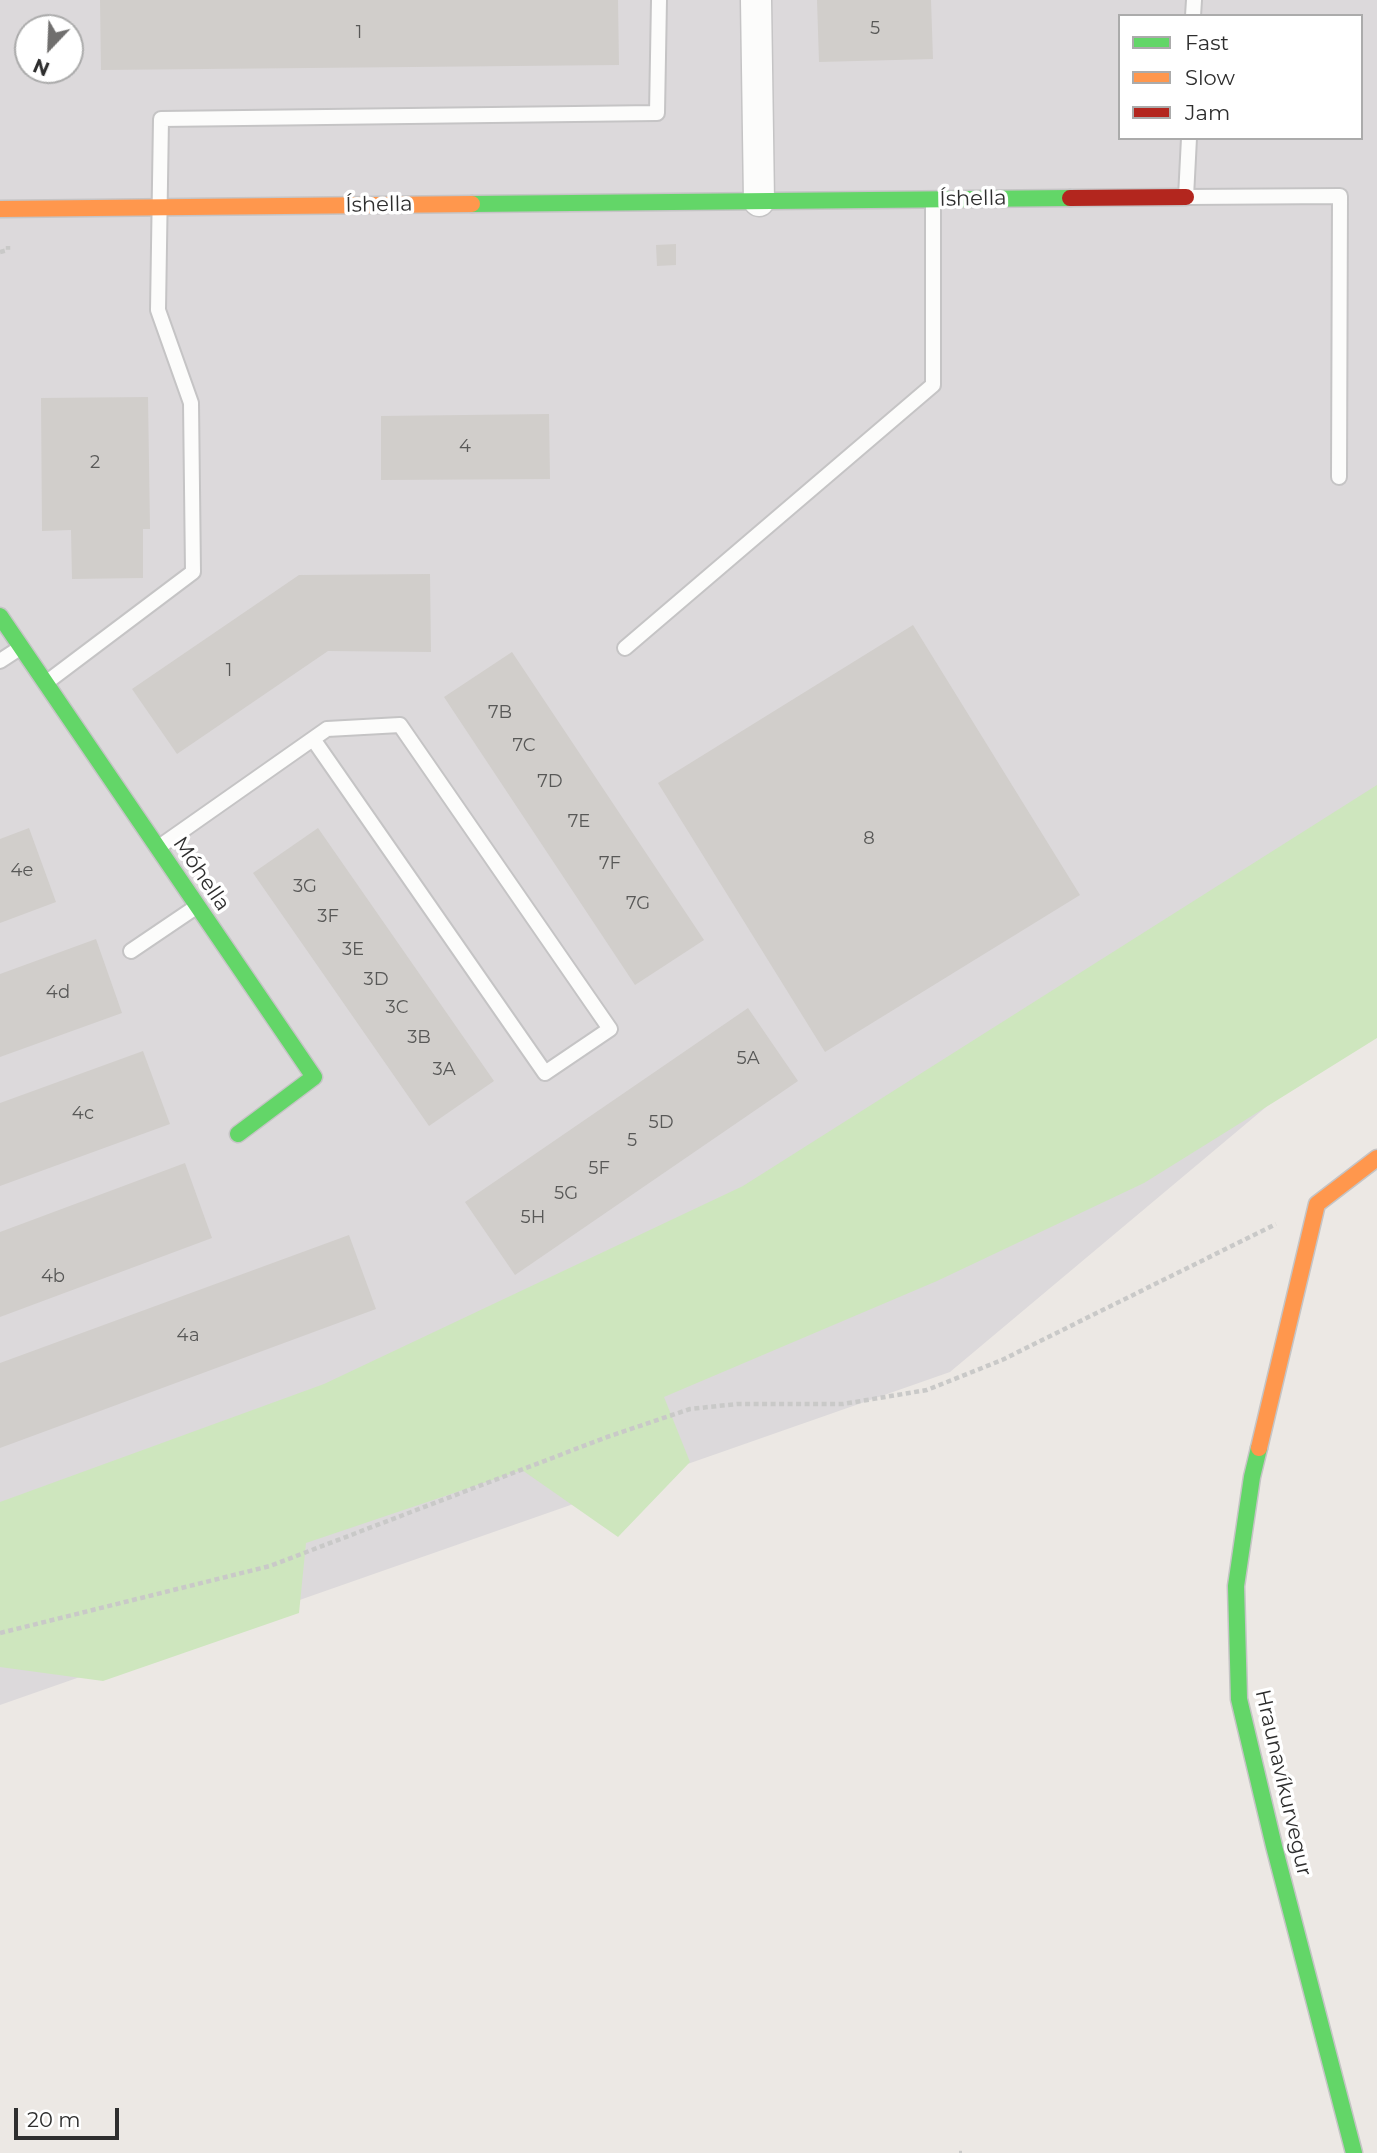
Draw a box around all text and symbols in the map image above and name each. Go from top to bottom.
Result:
north arrow [14,14,84,84]
legend [1118,14,1363,140]
house number: 5 [870,18,880,40]
house number: 1 [356,22,362,44]
text: Fast [1185,30,1229,55]
text: N [30,53,53,81]
text: Slow [1185,65,1235,90]
text: Jam [1185,100,1230,125]
street label: Íshella [939,186,1007,212]
street label: Íshella [345,192,413,218]
house number: 4 [459,436,471,458]
house number: 2 [90,452,100,474]
house number: 1 [226,660,232,682]
house number: 7B [488,702,512,724]
house number: 7C [512,735,536,757]
house number: 7D [537,771,563,793]
house number: 7E [568,811,590,833]
house number: 8 [863,828,875,850]
street label: Móhella [167,832,235,916]
house number: 7F [599,853,621,875]
house number: 4e [11,860,33,882]
house number: 3G [293,876,317,898]
house number: 7G [626,893,650,915]
house number: 3F [317,906,339,928]
house number: 3E [342,939,364,961]
house number: 3D [363,969,389,991]
house number: 4d [46,982,70,1004]
house number: 3C [386,997,408,1019]
house number: 3B [407,1027,431,1049]
house number: 5A [736,1048,760,1070]
house number: 3A [432,1059,456,1081]
house number: 4c [72,1103,94,1125]
house number: 5D [648,1112,674,1134]
house number: 5 [627,1130,637,1152]
house number: 5F [588,1158,610,1180]
house number: 5G [554,1183,578,1205]
house number: 5H [521,1207,545,1229]
house number: 4b [41,1266,65,1288]
house number: 4a [176,1325,200,1347]
street label: Hraunavíkurvegur [1249,1687,1317,1879]
scale bar [18,2094,122,2138]
text: 20 m [27,2107,81,2132]

